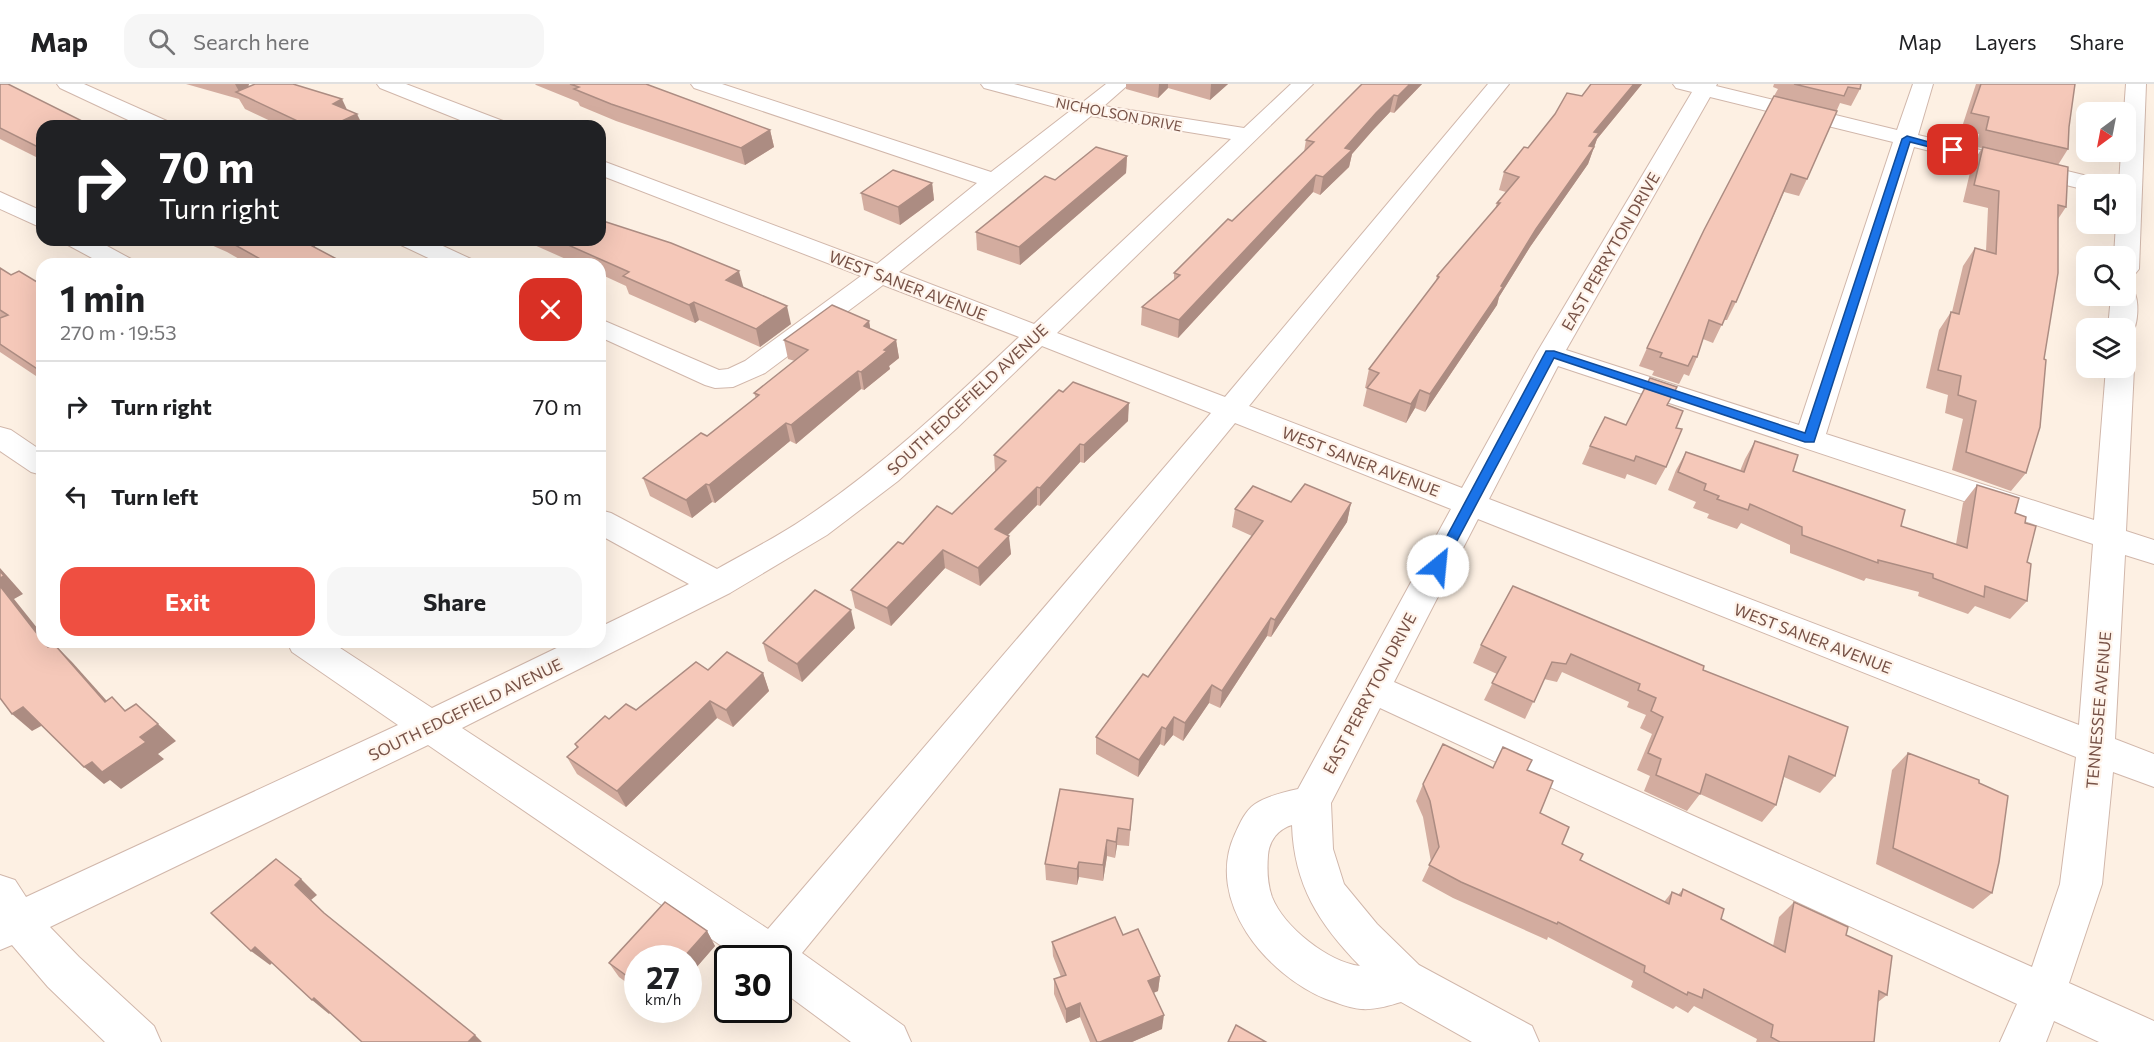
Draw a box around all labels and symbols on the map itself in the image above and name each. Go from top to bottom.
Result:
street label: NICHOLSON DRIVE [1054,93,1184,135]
north arrow [2076,102,2136,162]
pin [1927,124,1978,175]
street label: EAST PERRYTON DRIVE [1557,169,1663,333]
street label: WEST SANER AVENUE [826,246,990,324]
street label: SOUTH EDGEFIELD AVENUE [883,320,1051,478]
street label: WEST SANER AVENUE [1279,422,1443,500]
position arrow [1406,534,1470,598]
street label: WEST SANER AVENUE [1731,599,1895,677]
street label: EAST PERRYTON DRIVE [1318,609,1420,777]
street label: TENNESSEE AVENUE [2082,631,2114,789]
street label: SOUTH EDGEFIELD AVENUE [365,654,565,764]
speed limit sign: 30 [714,945,792,1023]

